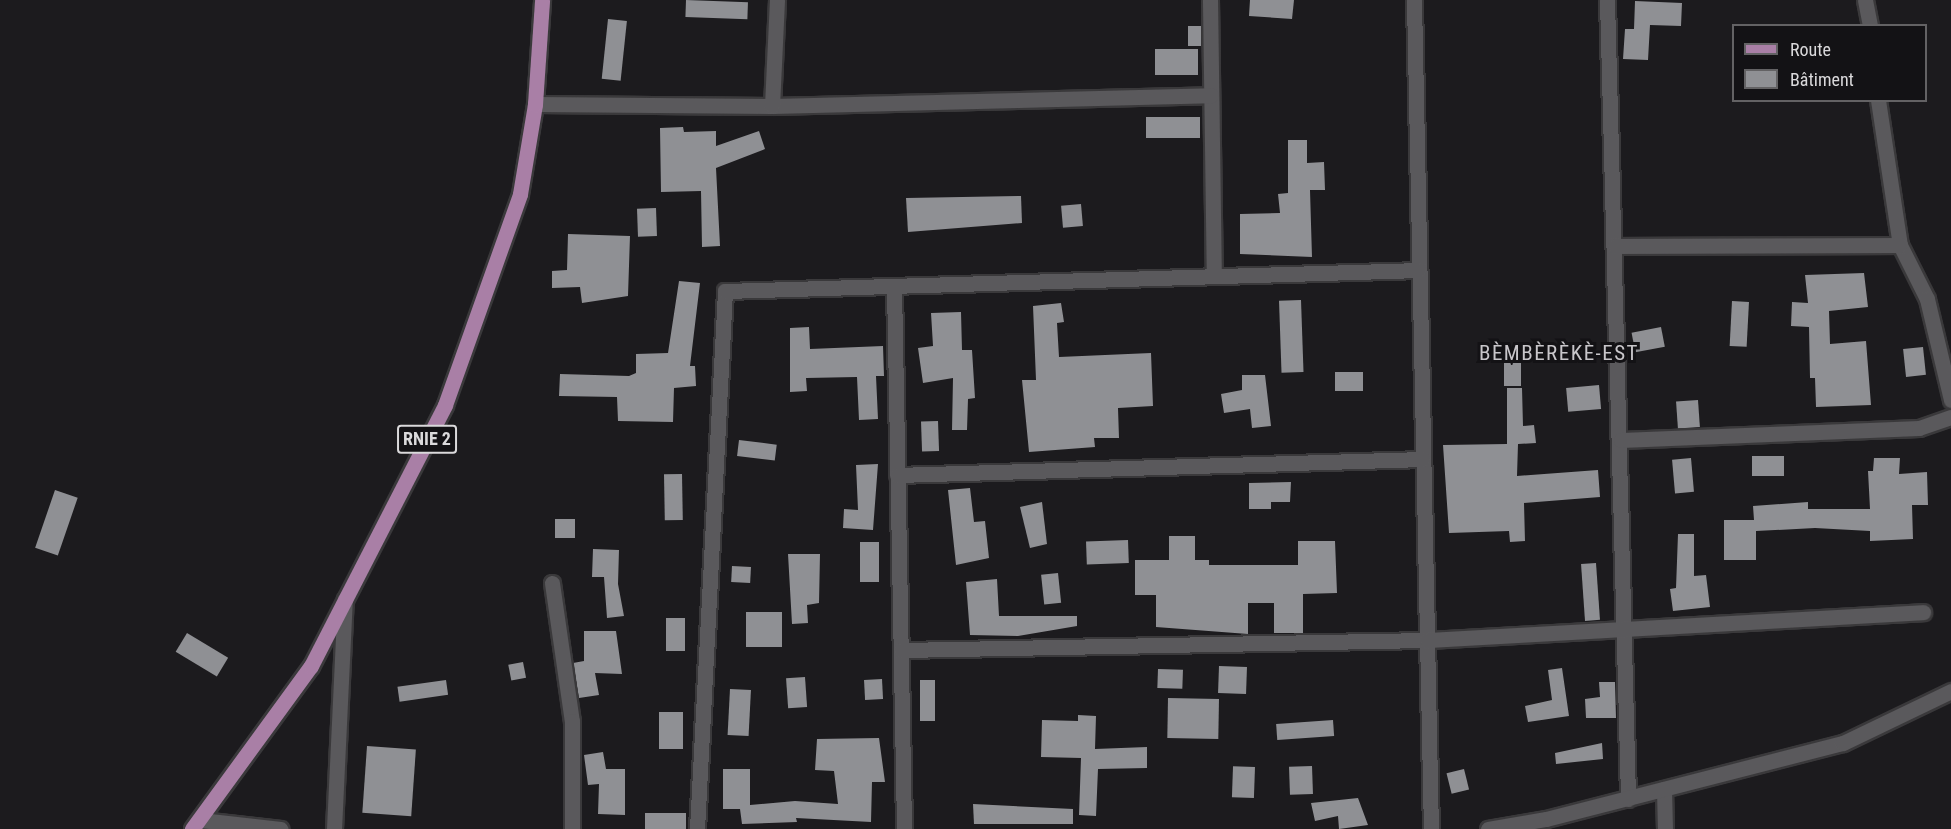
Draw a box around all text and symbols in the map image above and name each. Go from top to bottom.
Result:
legend [1732,24,1927,102]
text: Route [1790,39,1831,60]
text: Bâtiment [1790,69,1854,90]
district label: BÈMBÈRÈKÈ-EST [1479,340,1639,366]
road number: RNIE 2 [397,424,457,454]

